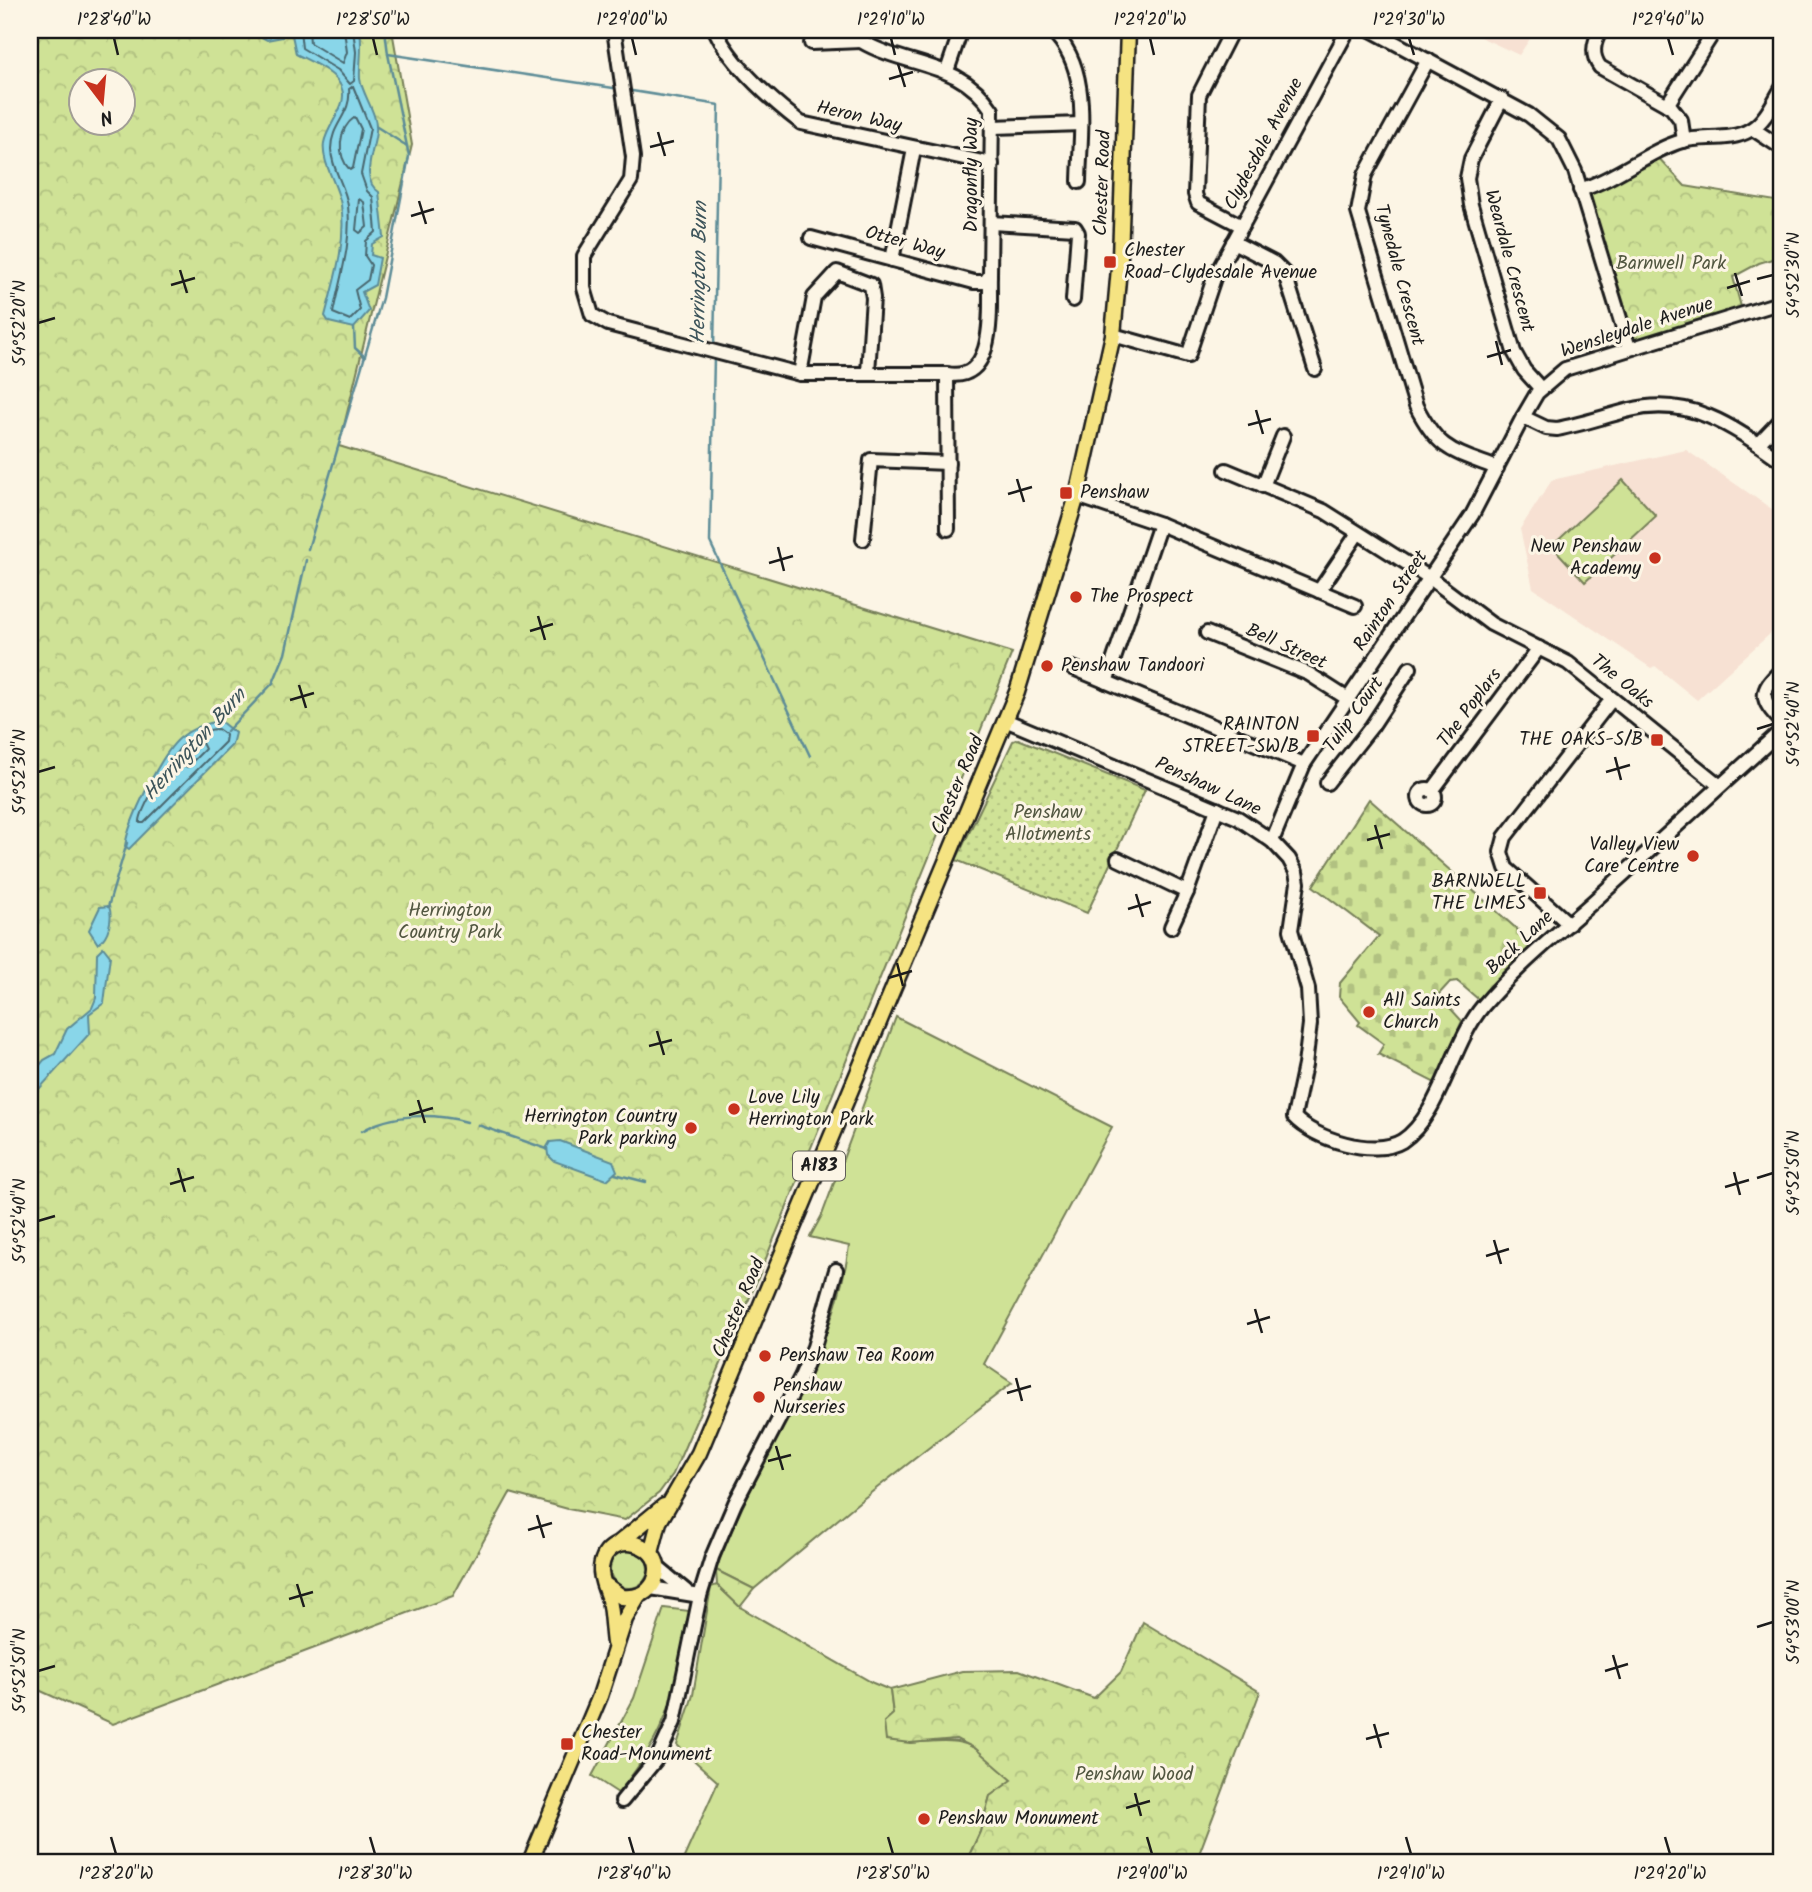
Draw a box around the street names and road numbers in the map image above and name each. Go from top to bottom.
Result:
street label: Clydesdale Avenue [1216,72,1312,216]
street label: Heron Way [813,93,906,142]
street label: Dragonfly Way [957,117,987,232]
street label: Chester Road [1086,129,1120,237]
street label: Weardale Crescent [1476,186,1543,336]
street label: Tynedale Crescent [1366,201,1433,350]
street label: Otter Way [862,218,949,268]
street label: Wensleydale Avenue [1557,289,1718,367]
street label: Rainton Street [1346,544,1436,658]
street label: Bell Street [1241,616,1332,678]
street label: The Oaks [1584,647,1660,717]
street label: The Poplars [1430,662,1510,754]
street label: Tulip Court [1316,670,1392,759]
street label: Chester Road [923,730,993,840]
street label: Penshaw Lane [1150,749,1267,825]
street label: Back Lane [1479,903,1561,983]
road number: A183 [793,1152,845,1181]
street label: Chester Road [704,1253,774,1363]

